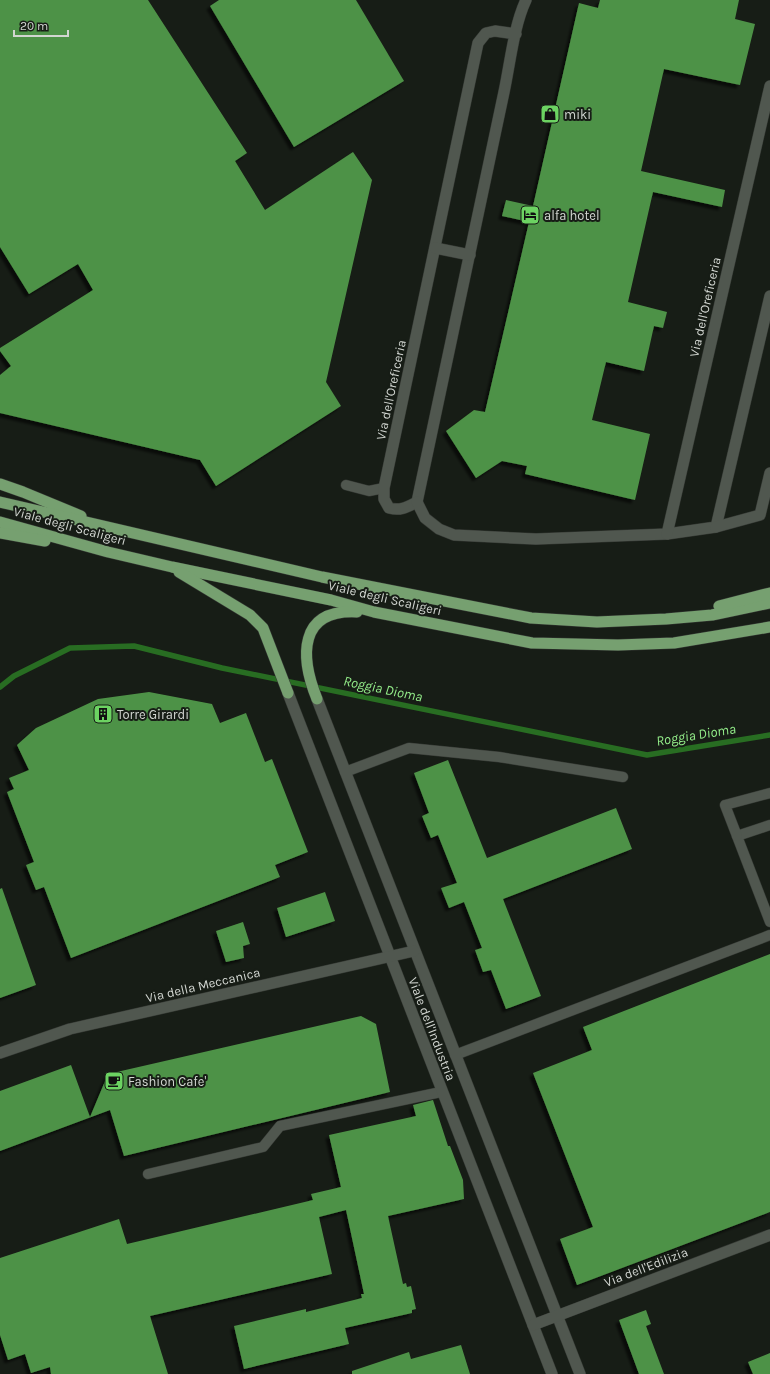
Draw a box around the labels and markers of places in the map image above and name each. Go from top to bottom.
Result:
shop icon: miki [539,103,561,125]
place label: miki [564,107,591,122]
hotel icon: alfa hotel [519,204,541,226]
place label: alfa hotel [544,208,600,223]
building icon: Torre Girardi [92,703,114,725]
place label: Torre Girardi [117,707,189,722]
cafe icon: Fashion Cafe' [103,1070,125,1092]
place label: Fashion Cafe' [128,1074,206,1089]

